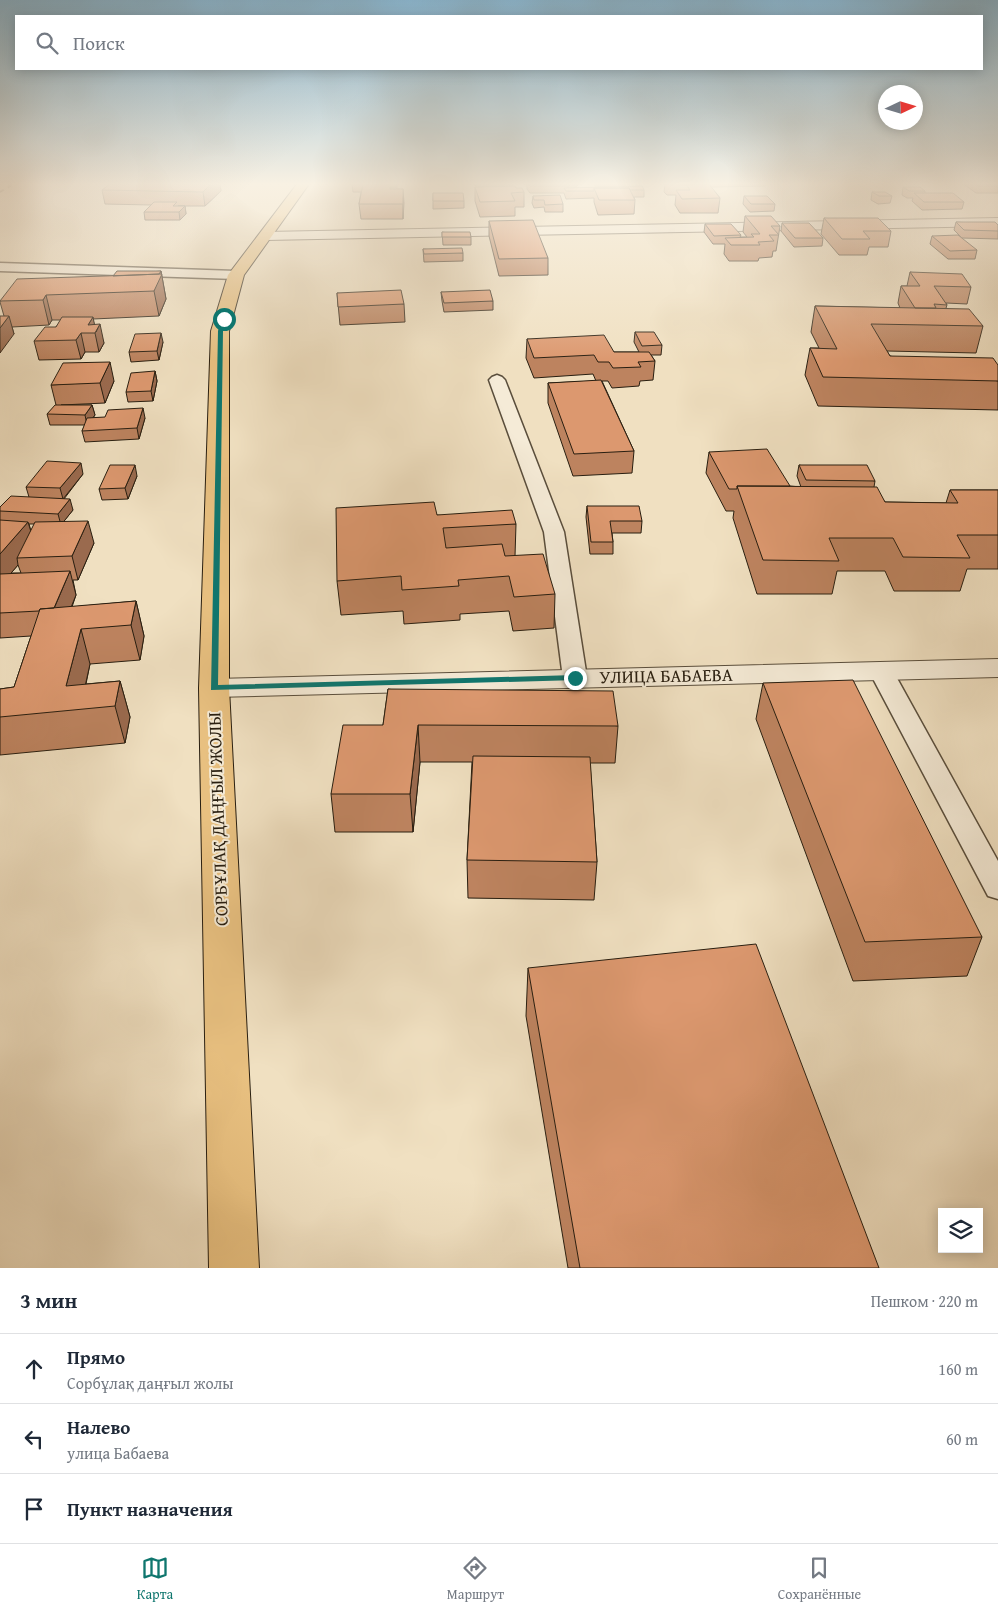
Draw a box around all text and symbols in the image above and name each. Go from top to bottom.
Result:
search box [15,15,983,70]
icon: search [33,29,61,57]
text: Поиск [73,29,125,57]
north arrow [878,85,923,130]
route start [213,308,236,331]
street label: УЛИЦА БАБАЕВА [599,661,733,690]
route end [564,667,587,690]
street label: СОРБҰЛАҚ ДАҢҒЫЛ ЖОЛЫ [200,712,235,926]
map controls [938,1208,983,1253]
button: layers [938,1208,983,1253]
text: 3 мин [20,1285,77,1316]
text: Пешком · 220 m [871,1289,978,1313]
text: Прямо [67,1343,125,1371]
icon: ahead [20,1355,48,1383]
text: 160 m [938,1357,978,1381]
text: Сорбұлақ даңғыл жолы [67,1371,234,1395]
text: Налево [67,1413,130,1441]
icon: left [20,1425,48,1453]
text: 60 m [946,1427,978,1451]
text: улица Бабаева [67,1441,169,1465]
icon: arrive [20,1495,48,1523]
text: Пункт назначения [67,1495,233,1523]
tab: Карта [137,1554,173,1604]
tab: Маршрут [447,1554,504,1604]
tab: Сохранённые [778,1554,861,1604]

